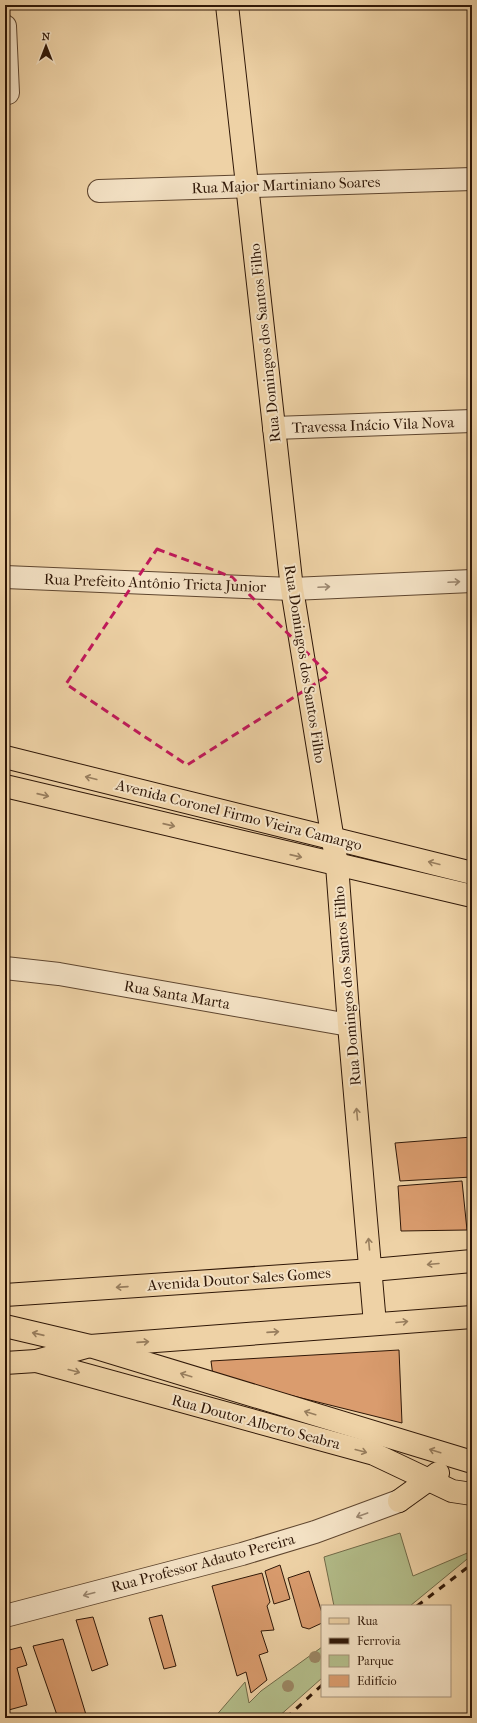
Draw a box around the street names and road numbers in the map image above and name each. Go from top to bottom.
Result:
street label: Rua Major Martiniano Soares [191,173,381,197]
street label: Rua Domingos dos Santos Filho [246,242,284,444]
street label: Travessa Inácio Vila Nova [292,413,456,437]
street label: Rua Domingos dos Santos Filho [280,564,330,765]
street label: Rua Prefeito Antônio Tricta Junior [44,570,267,596]
street label: Avenida Coronel Firmo Vieira Camargo [113,775,364,854]
street label: Rua Domingos dos Santos Filho [329,885,365,1087]
street label: Rua Santa Marta [123,977,233,1013]
street label: Avenida Doutor Sales Gomes [146,1264,332,1294]
street label: Rua Doutor Alberto Seabra [170,1391,343,1453]
street label: Rua Professor Adauto Pereira [109,1530,298,1596]

